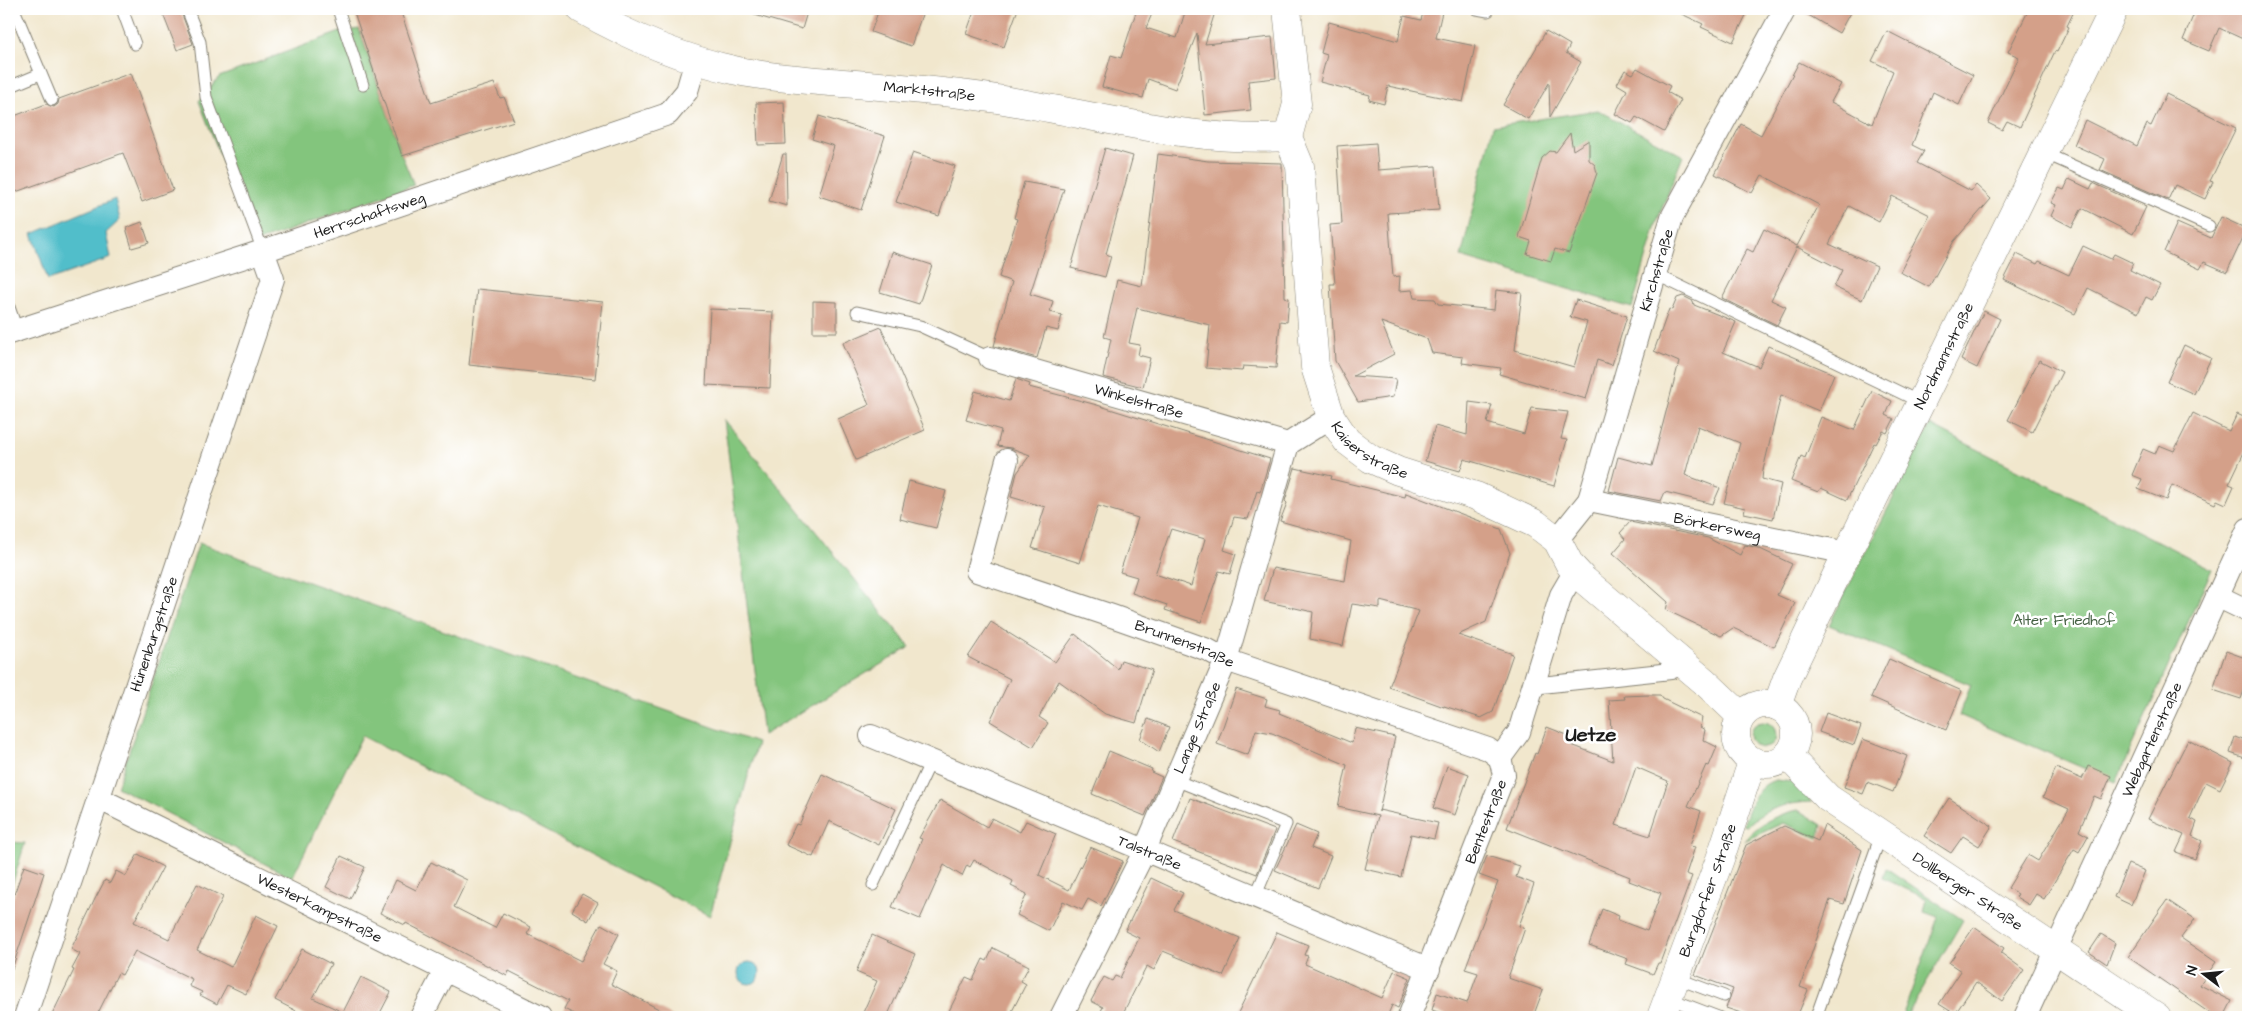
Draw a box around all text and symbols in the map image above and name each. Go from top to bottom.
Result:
street label: Marktstraße [883,76,977,106]
street label: Herrschaftsweg [311,186,428,244]
street label: Kirchstraße [1634,226,1679,314]
street label: Nordmannstraße [1909,299,1979,413]
street label: Winkelstraße [1092,378,1186,424]
street label: Kaiserstraße [1326,417,1411,484]
street label: Börkersweg [1672,507,1763,547]
street label: Hünenburgstraße [125,574,183,694]
park label: Alter Friedhof [2013,610,2115,631]
street label: Brunnenstraße [1132,614,1237,673]
street label: Lange Straße [1168,678,1226,777]
street label: Webgartenstraße [2116,679,2187,801]
district label: Uetze [1566,721,1617,749]
street label: Bentestraße [1460,776,1512,867]
street label: Burgdorfer Straße [1674,821,1741,960]
street label: Talstraße [1114,830,1185,875]
street label: Dollberger Straße [1909,847,2027,935]
street label: Westerkampstraße [253,868,386,948]
north arrow [2180,948,2230,998]
text: N [2182,964,2203,978]

